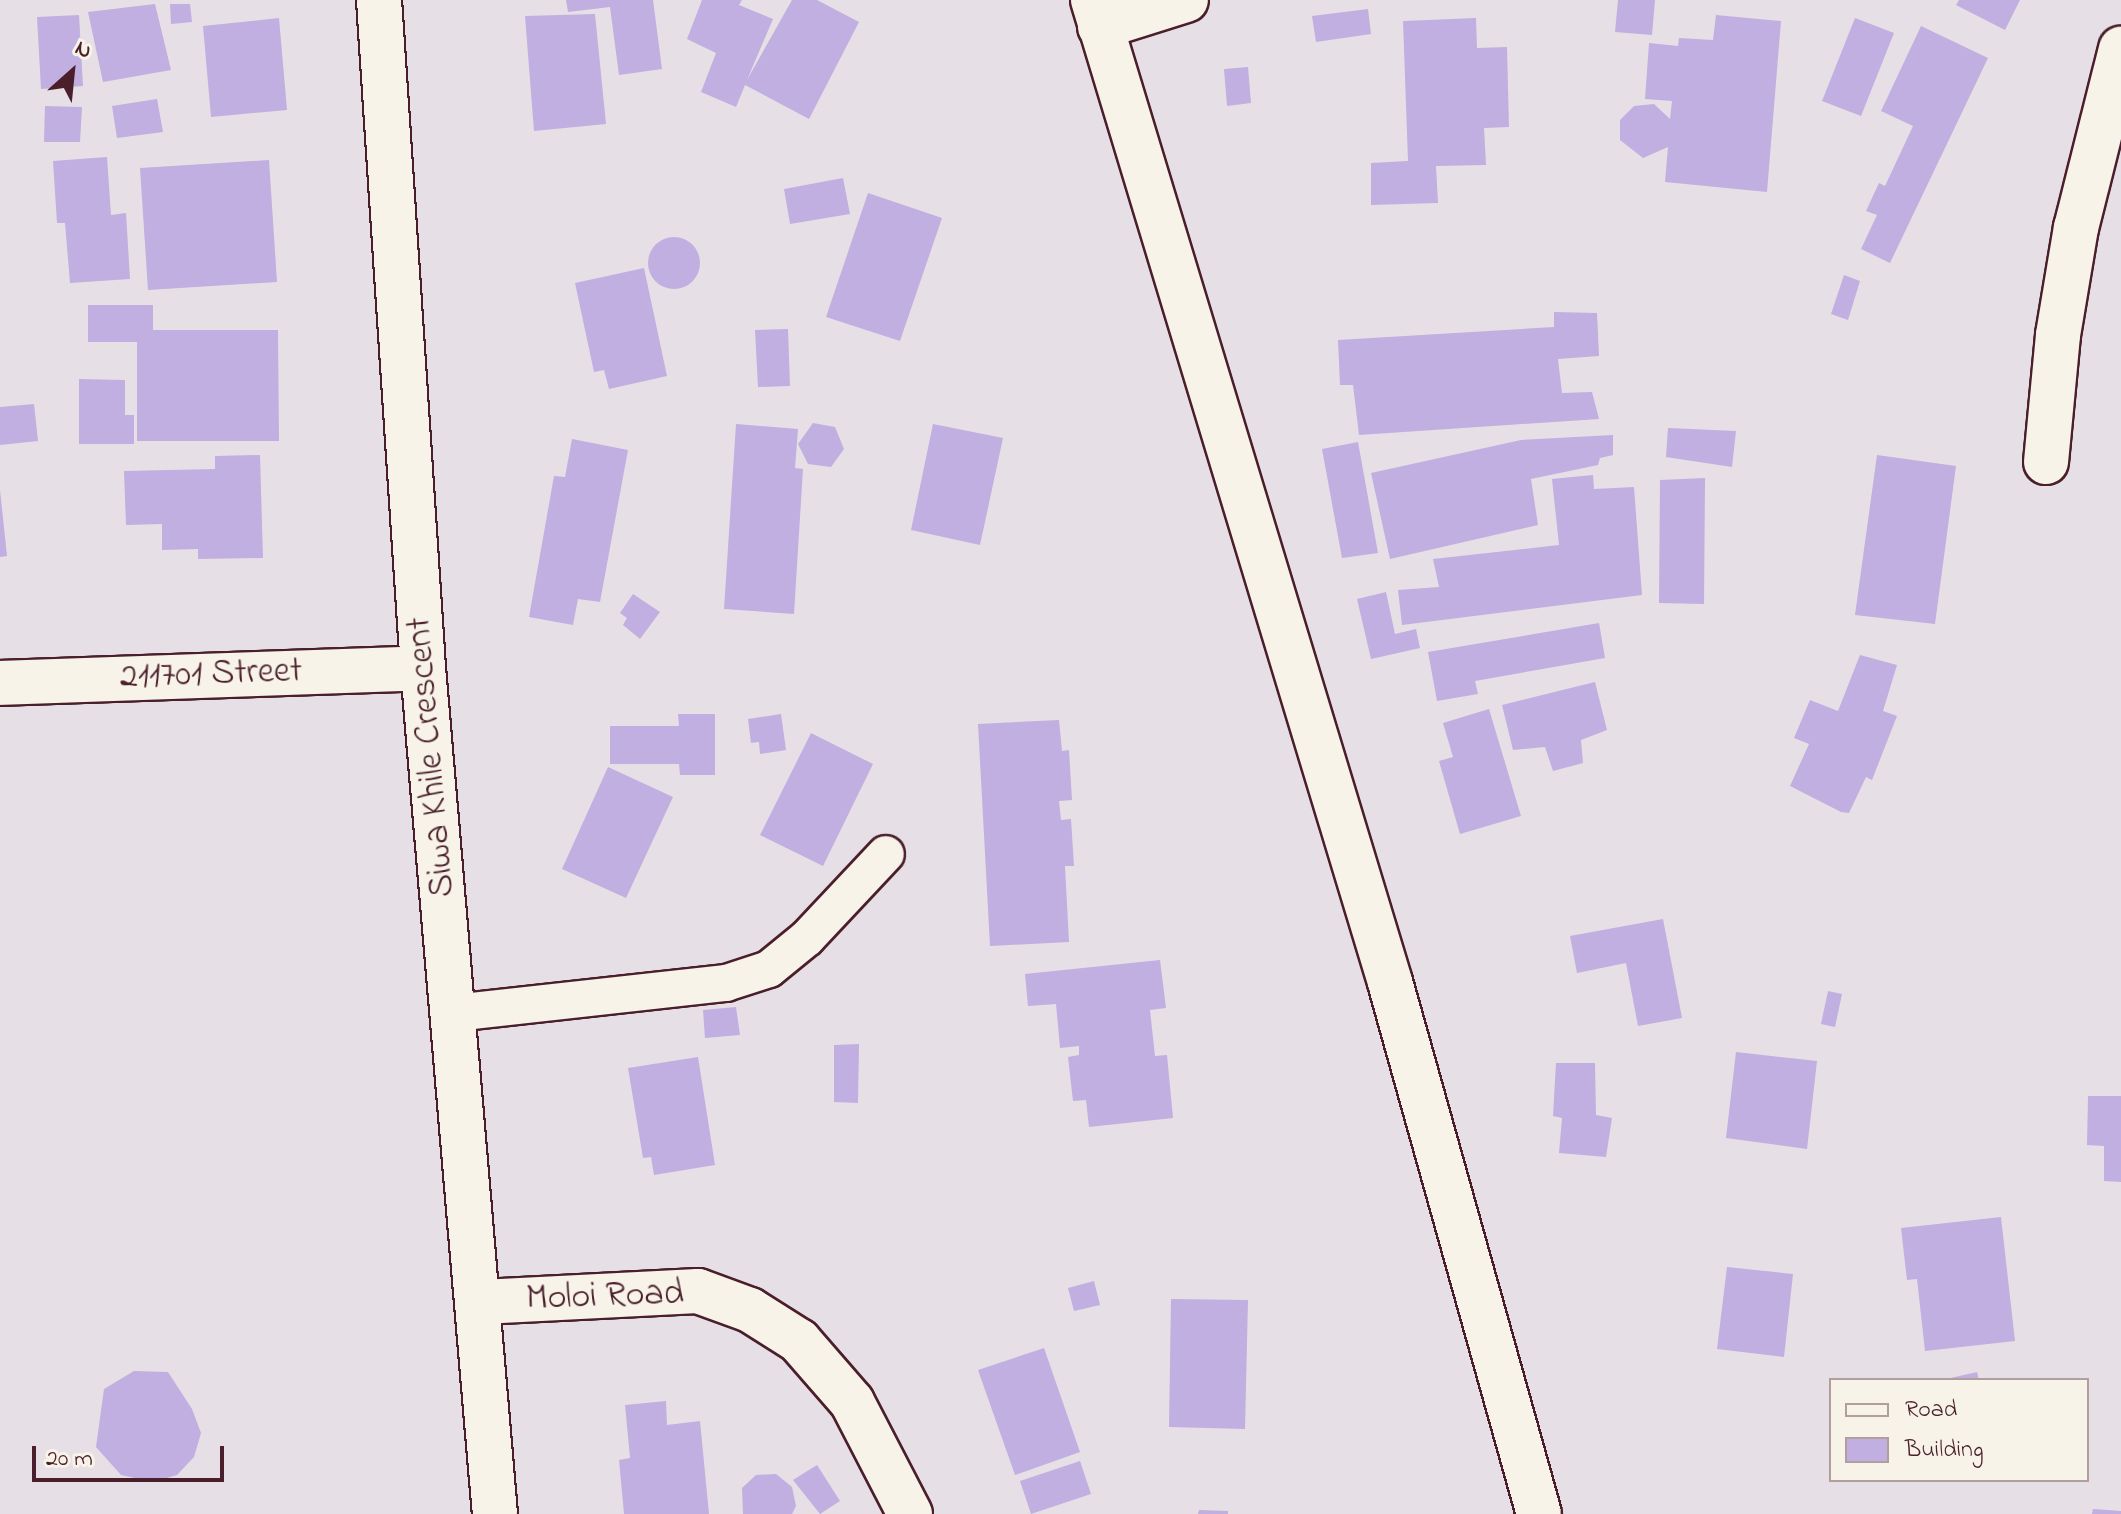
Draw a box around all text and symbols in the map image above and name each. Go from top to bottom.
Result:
north arrow [32,32,112,112]
text: N [69,33,97,68]
street label: Siwa Khile Crescent [398,615,466,899]
street label: 211701 Street [119,650,303,700]
street label: Moloi Road [525,1273,685,1321]
legend [1829,1378,2089,1482]
text: Road [1905,1393,1957,1428]
scale bar [36,1430,228,1480]
text: Building [1905,1433,1984,1468]
text: 20 m [46,1442,93,1477]

